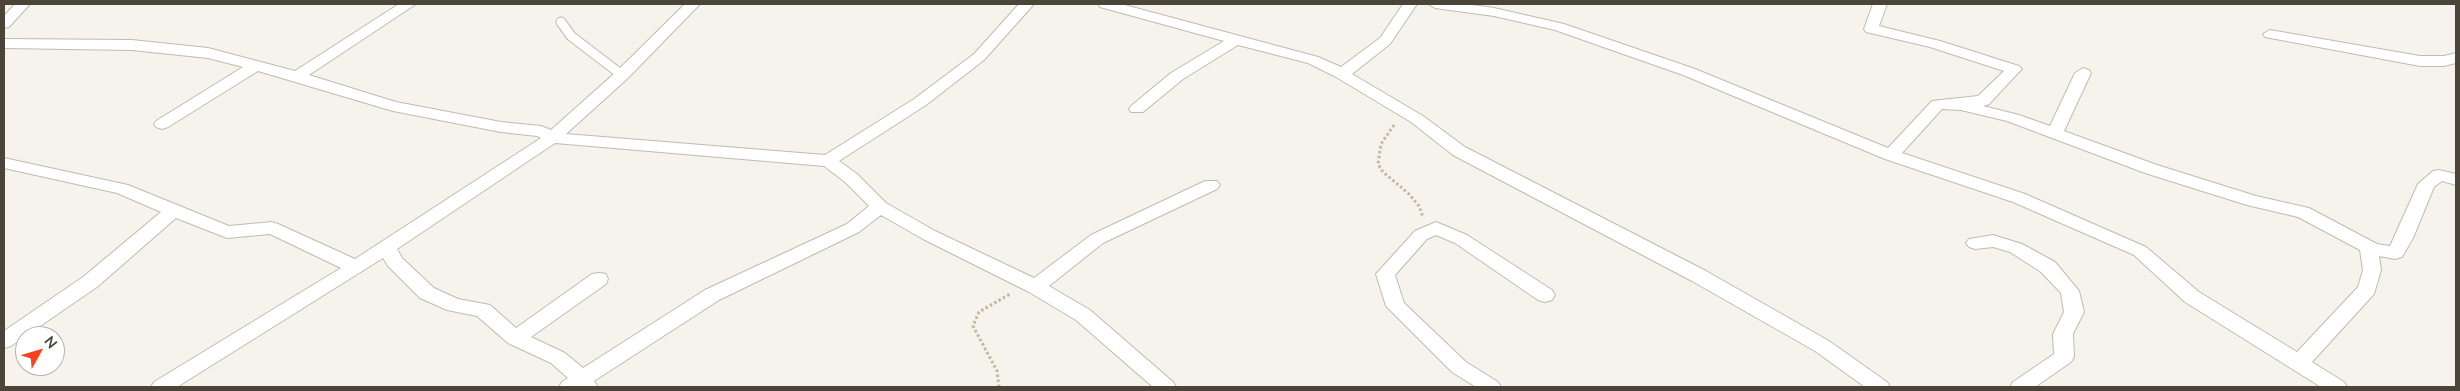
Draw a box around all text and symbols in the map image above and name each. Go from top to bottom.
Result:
north arrow [15,326,65,376]
text: N [41,332,61,351]

